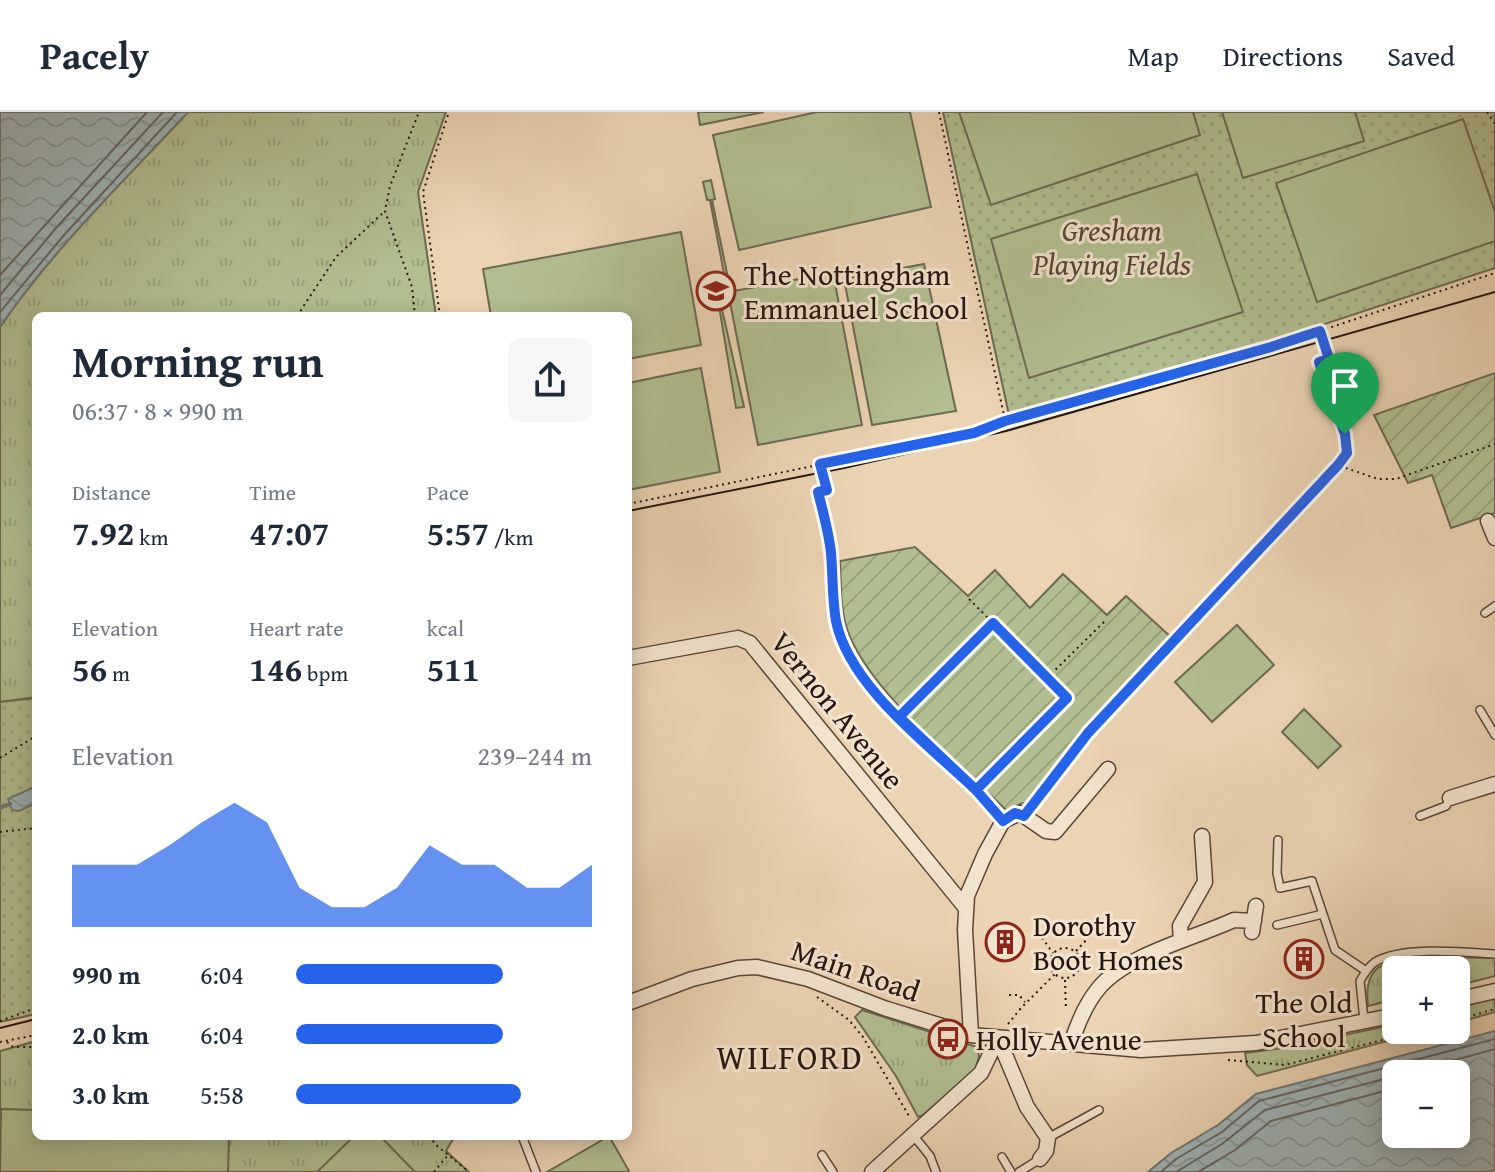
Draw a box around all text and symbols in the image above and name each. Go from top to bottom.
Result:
text: Pacely [40,27,149,83]
text: Map [1127,35,1179,76]
text: Directions [1223,35,1343,76]
text: Saved [1387,35,1455,76]
park label: Gresham Playing Fields [1032,208,1191,286]
place label: The Nottingham Emmanuel School [744,252,968,330]
school or university icon: The Nottingham Emmanuel School [695,270,737,312]
text: Morning run [72,329,323,393]
button: share [508,338,592,422]
pin [1311,352,1379,434]
icon: arrive [1323,364,1367,408]
text: 06:37 · 8 × 990 m [72,391,243,430]
text: Distance [72,476,151,508]
text: Time [249,476,296,508]
text: Pace [427,476,469,508]
text: 7.92 [72,508,134,557]
text: 47:07 [249,508,329,557]
text: 5:57 [427,508,489,557]
text: km [134,521,168,553]
text: /km [489,521,534,553]
text: Elevation [72,612,158,644]
text: Heart rate [249,612,344,644]
text: kcal [427,612,464,644]
street label: Vernon Avenue [760,622,916,798]
text: 56 [72,644,107,693]
text: 146 [249,644,302,693]
text: 511 [427,644,480,693]
text: m [107,657,130,689]
text: bpm [302,657,348,689]
text: Elevation [72,736,174,775]
text: 239–244 m [478,736,592,775]
place label: Dorothy Boot Homes [1033,903,1184,981]
building icon: Dorothy Boot Homes [984,921,1026,963]
street label: Main Road [786,927,926,1013]
building icon: The Old School [1283,938,1325,980]
text: 990 m [72,955,140,994]
text: 6:04 [200,955,244,994]
map controls [1382,956,1470,1148]
button: + [1382,956,1470,1044]
place label: The Old School [1255,980,1353,1058]
text: 2.0 km [72,1015,149,1054]
text: 6:04 [200,1015,244,1054]
place label: Holly Avenue [976,1017,1142,1061]
bus stop icon: Holly Avenue [927,1018,969,1060]
district label: WILFORD [716,1032,864,1081]
button: − [1382,1060,1470,1148]
text: 3.0 km [72,1075,149,1114]
text: 5:58 [200,1075,244,1114]

